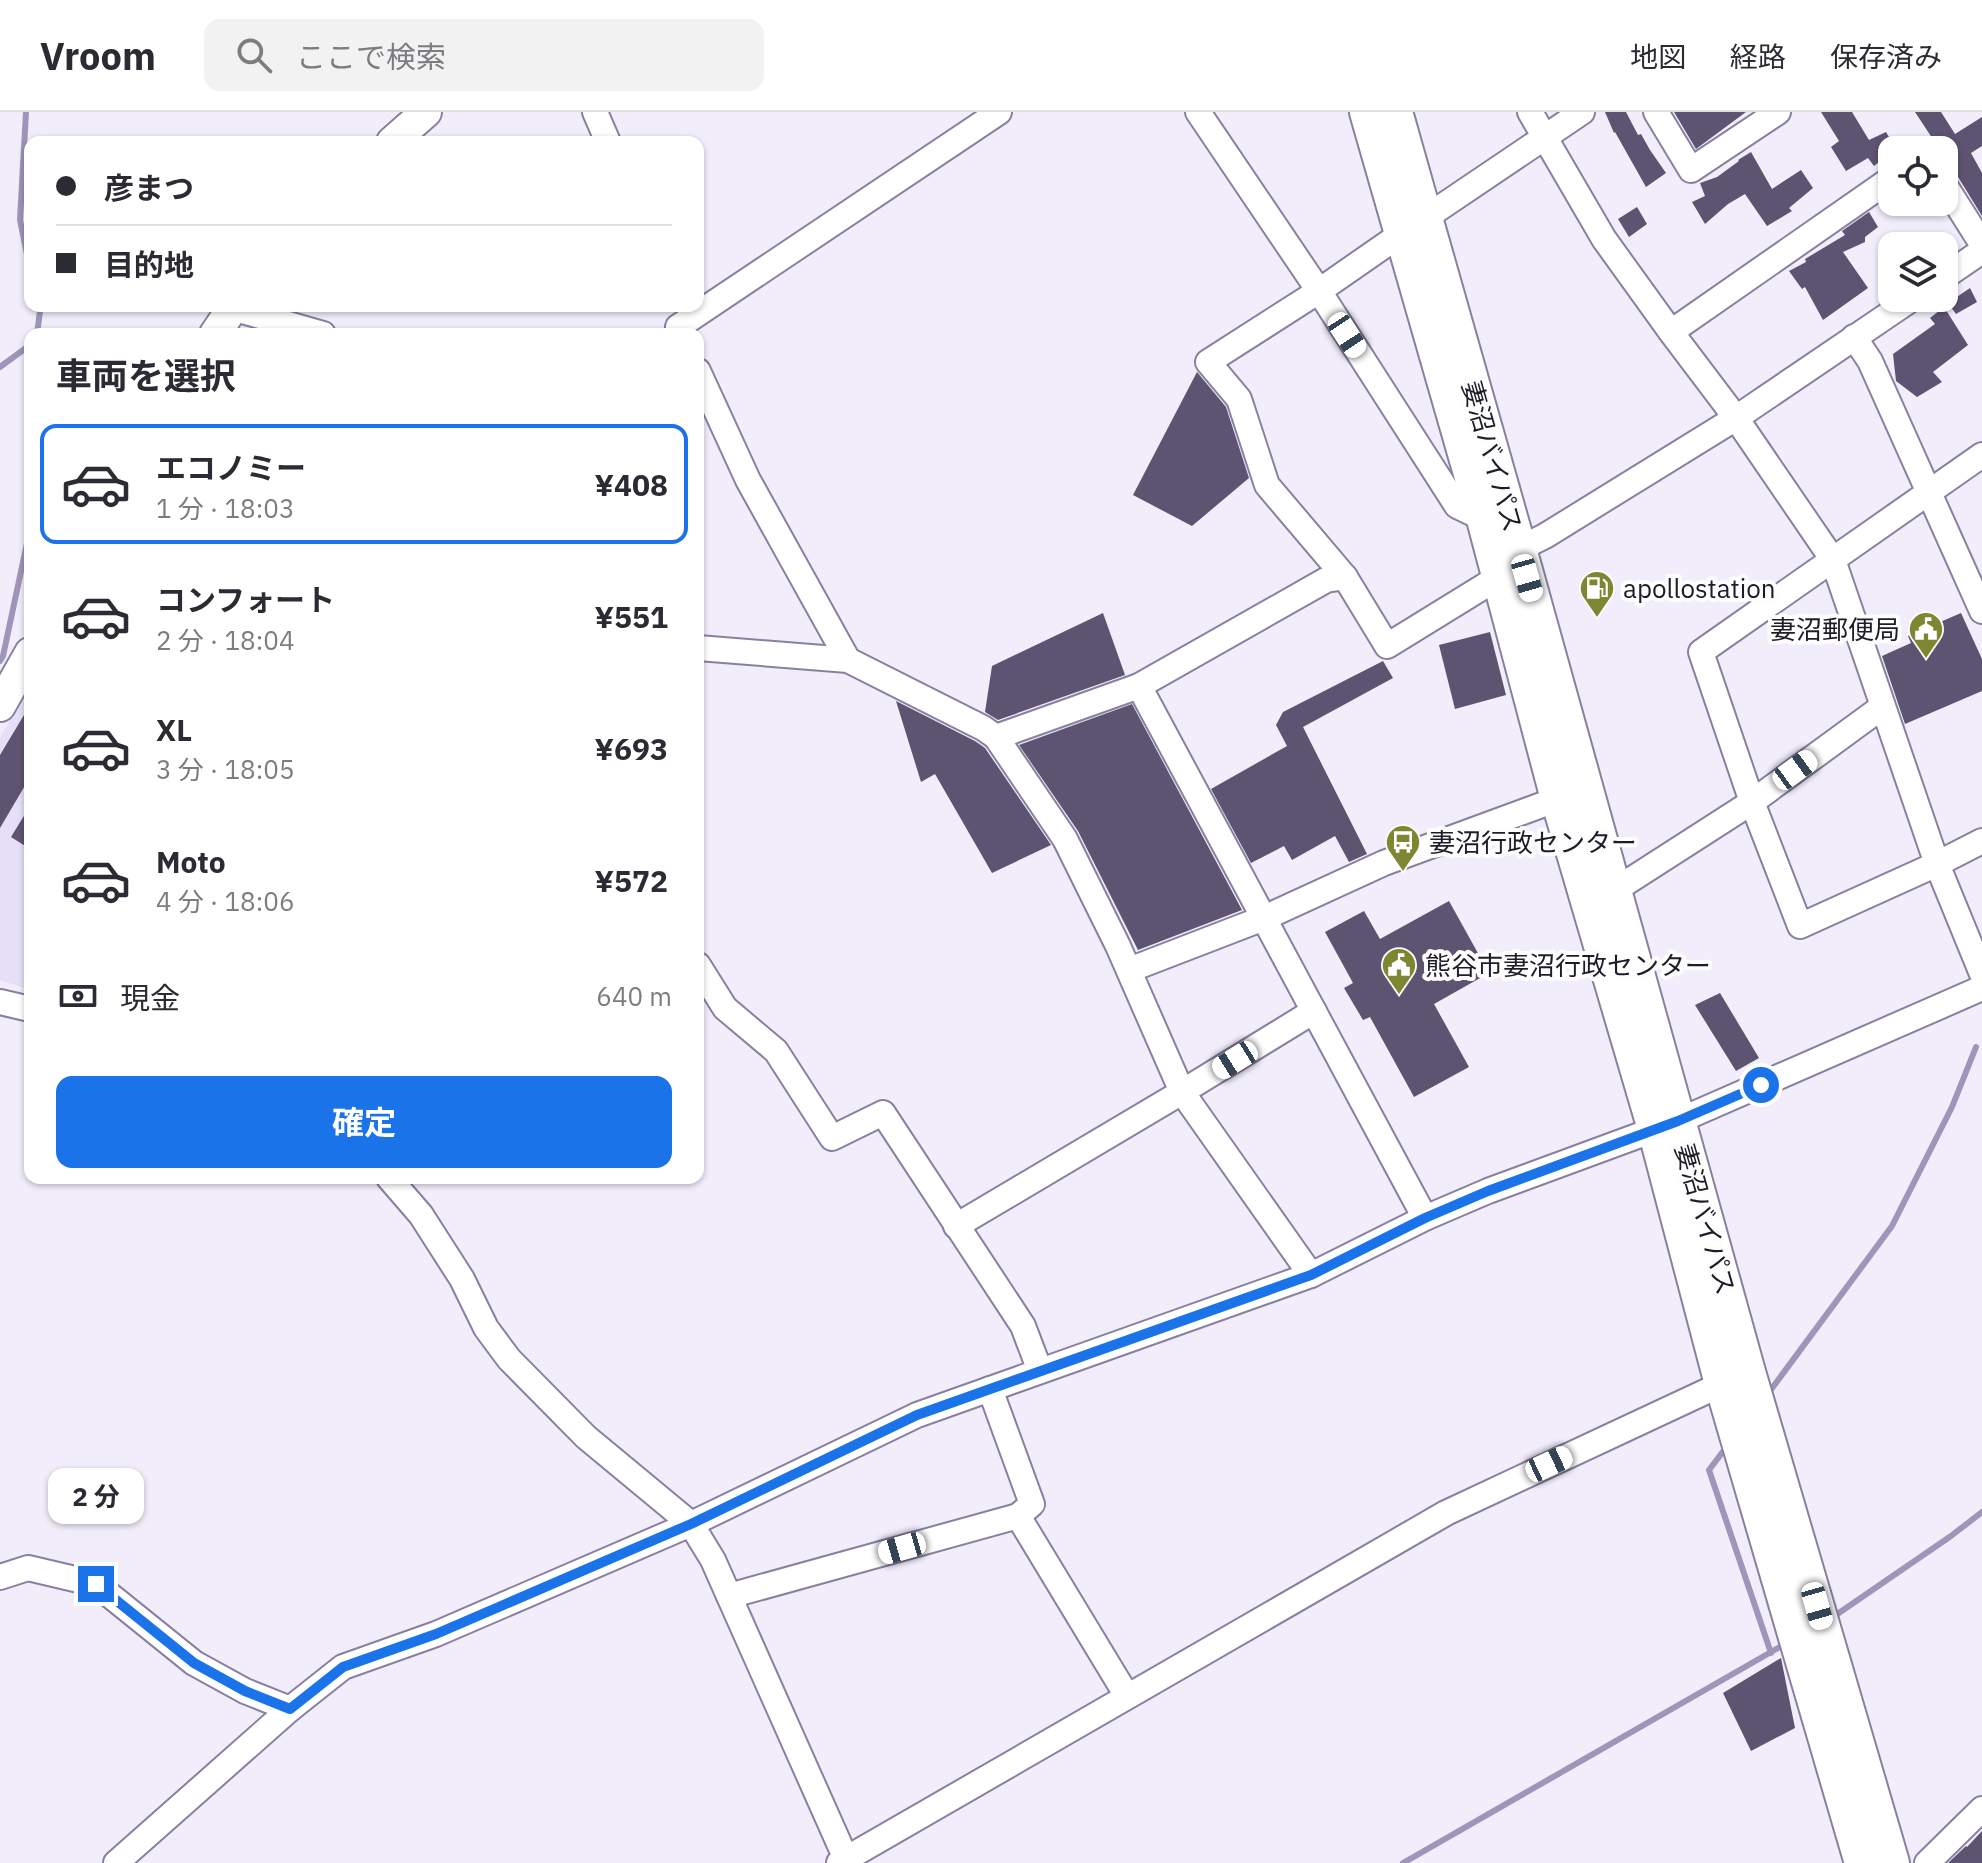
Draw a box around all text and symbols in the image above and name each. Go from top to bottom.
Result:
search box [204,19,764,91]
text: Vroom [40,31,156,80]
icon: search [232,33,276,77]
text: ここで検索 [296,37,446,76]
text: 地図 [1630,38,1686,75]
text: 経路 [1730,38,1786,75]
text: 保存済み [1830,38,1942,75]
map controls [1878,136,1958,312]
button: locate [1878,136,1958,216]
text: 彦まつ [104,168,194,207]
button: layers [1878,232,1958,312]
text: 目的地 [104,245,194,284]
car [1324,308,1370,362]
text: 車両を選択 [56,352,236,399]
street label: 妻沼バイパス [1455,377,1531,535]
icon: car [60,448,132,520]
text: エコノミー [156,448,306,487]
text: ¥408 [595,465,668,504]
text: 1 分 · 18:03 [156,491,294,525]
car [1509,552,1545,604]
fuel station icon: apollostation [1578,569,1616,619]
place label: apollostation [1623,571,1776,605]
icon: car [60,580,132,652]
text: コンフォート [156,580,335,619]
text: ¥551 [595,597,668,636]
public building icon: 妻沼郵便局 [1907,610,1945,660]
place label: 妻沼郵便局 [1770,612,1900,646]
text: 2 分 · 18:04 [156,623,294,657]
text: XL [156,710,192,749]
icon: car [60,712,132,784]
text: ¥693 [595,729,668,768]
car [1769,746,1821,794]
text: 3 分 · 18:05 [156,752,294,786]
bus stop icon: 妻沼行政センター [1384,823,1422,873]
place label: 妻沼行政センター [1429,825,1637,859]
text: Moto [156,842,226,881]
icon: car [60,844,132,916]
text: ¥572 [595,861,668,900]
text: 4 分 · 18:06 [156,884,294,918]
public building icon: 熊谷市妻沼行政センター [1380,946,1418,996]
place label: 熊谷市妻沼行政センター [1425,948,1711,982]
icon: cash [56,974,100,1018]
text: 現金 [120,978,180,1017]
text: 640 m [596,979,672,1013]
car [1208,1037,1262,1083]
route start [1743,1067,1779,1103]
button: 確定 [56,1076,672,1168]
street label: 妻沼バイパス [1668,1140,1744,1298]
car [1522,1443,1576,1485]
callout: 2 分 [48,1468,144,1524]
text: 2 分 [72,1479,120,1513]
car [876,1530,928,1566]
route end [78,1566,114,1602]
car [1799,1580,1835,1632]

